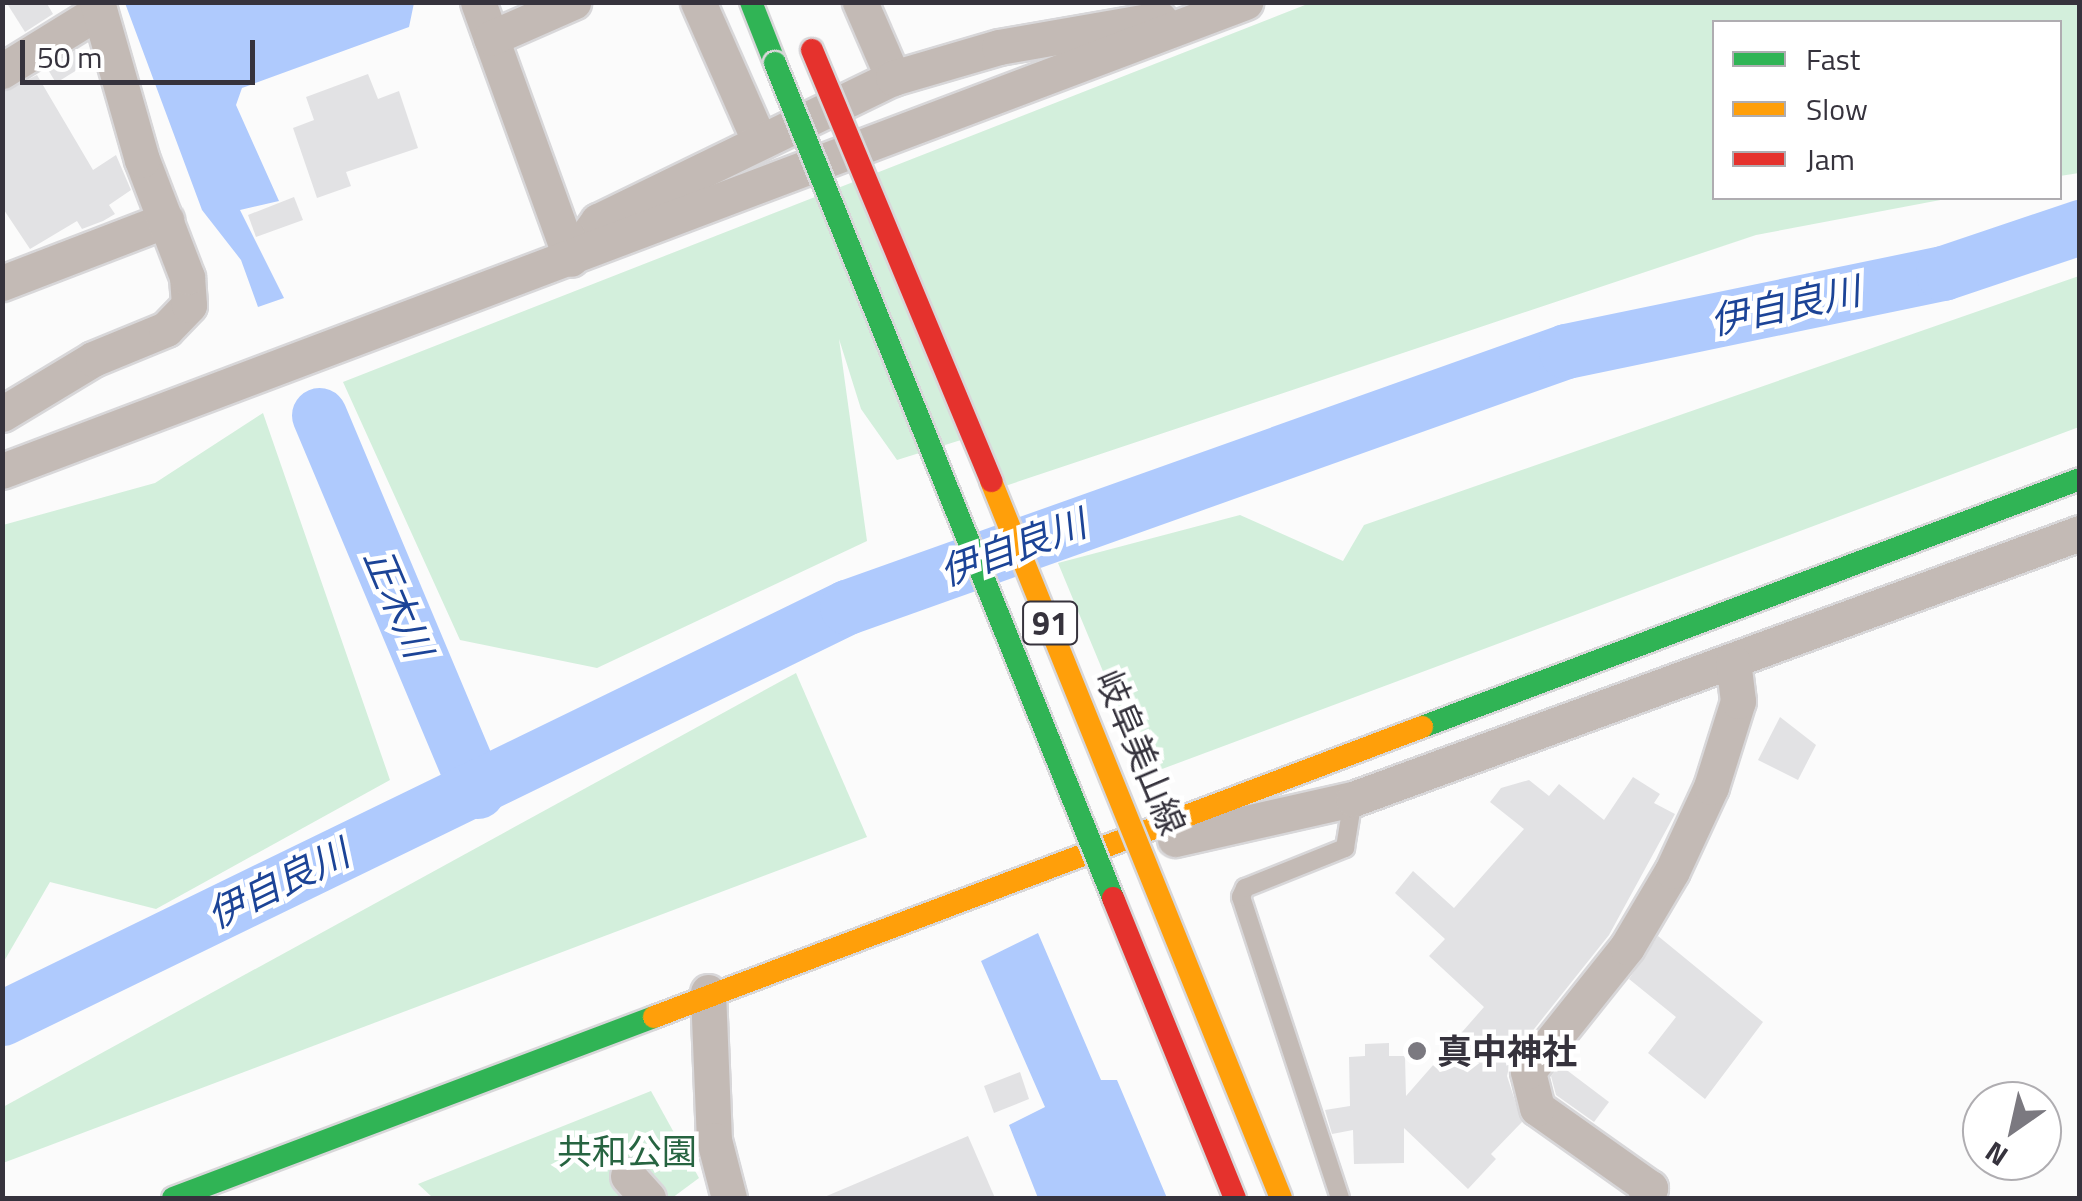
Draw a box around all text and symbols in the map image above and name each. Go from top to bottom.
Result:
scale bar [25,20,260,82]
legend [1712,20,2062,200]
text: 50 m [37,34,102,80]
text: Fast [1806,36,1860,82]
text: Slow [1806,86,1868,132]
text: Jam [1806,136,1855,182]
water label: 伊自良川 [1706,268,1864,344]
water label: 伊自良川 [934,501,1092,595]
water label: 正木川 [355,542,441,664]
road number: 91 [1020,596,1080,650]
street label: 岐阜美山線 [1087,663,1195,841]
water label: 伊自良川 [200,830,356,938]
place label: 真中神社 [1437,1030,1577,1072]
marker: 真中神社 [1406,1040,1428,1062]
north arrow [1962,1081,2062,1181]
park label: 共和公園 [557,1130,697,1172]
text: N [1976,1131,2016,1178]

